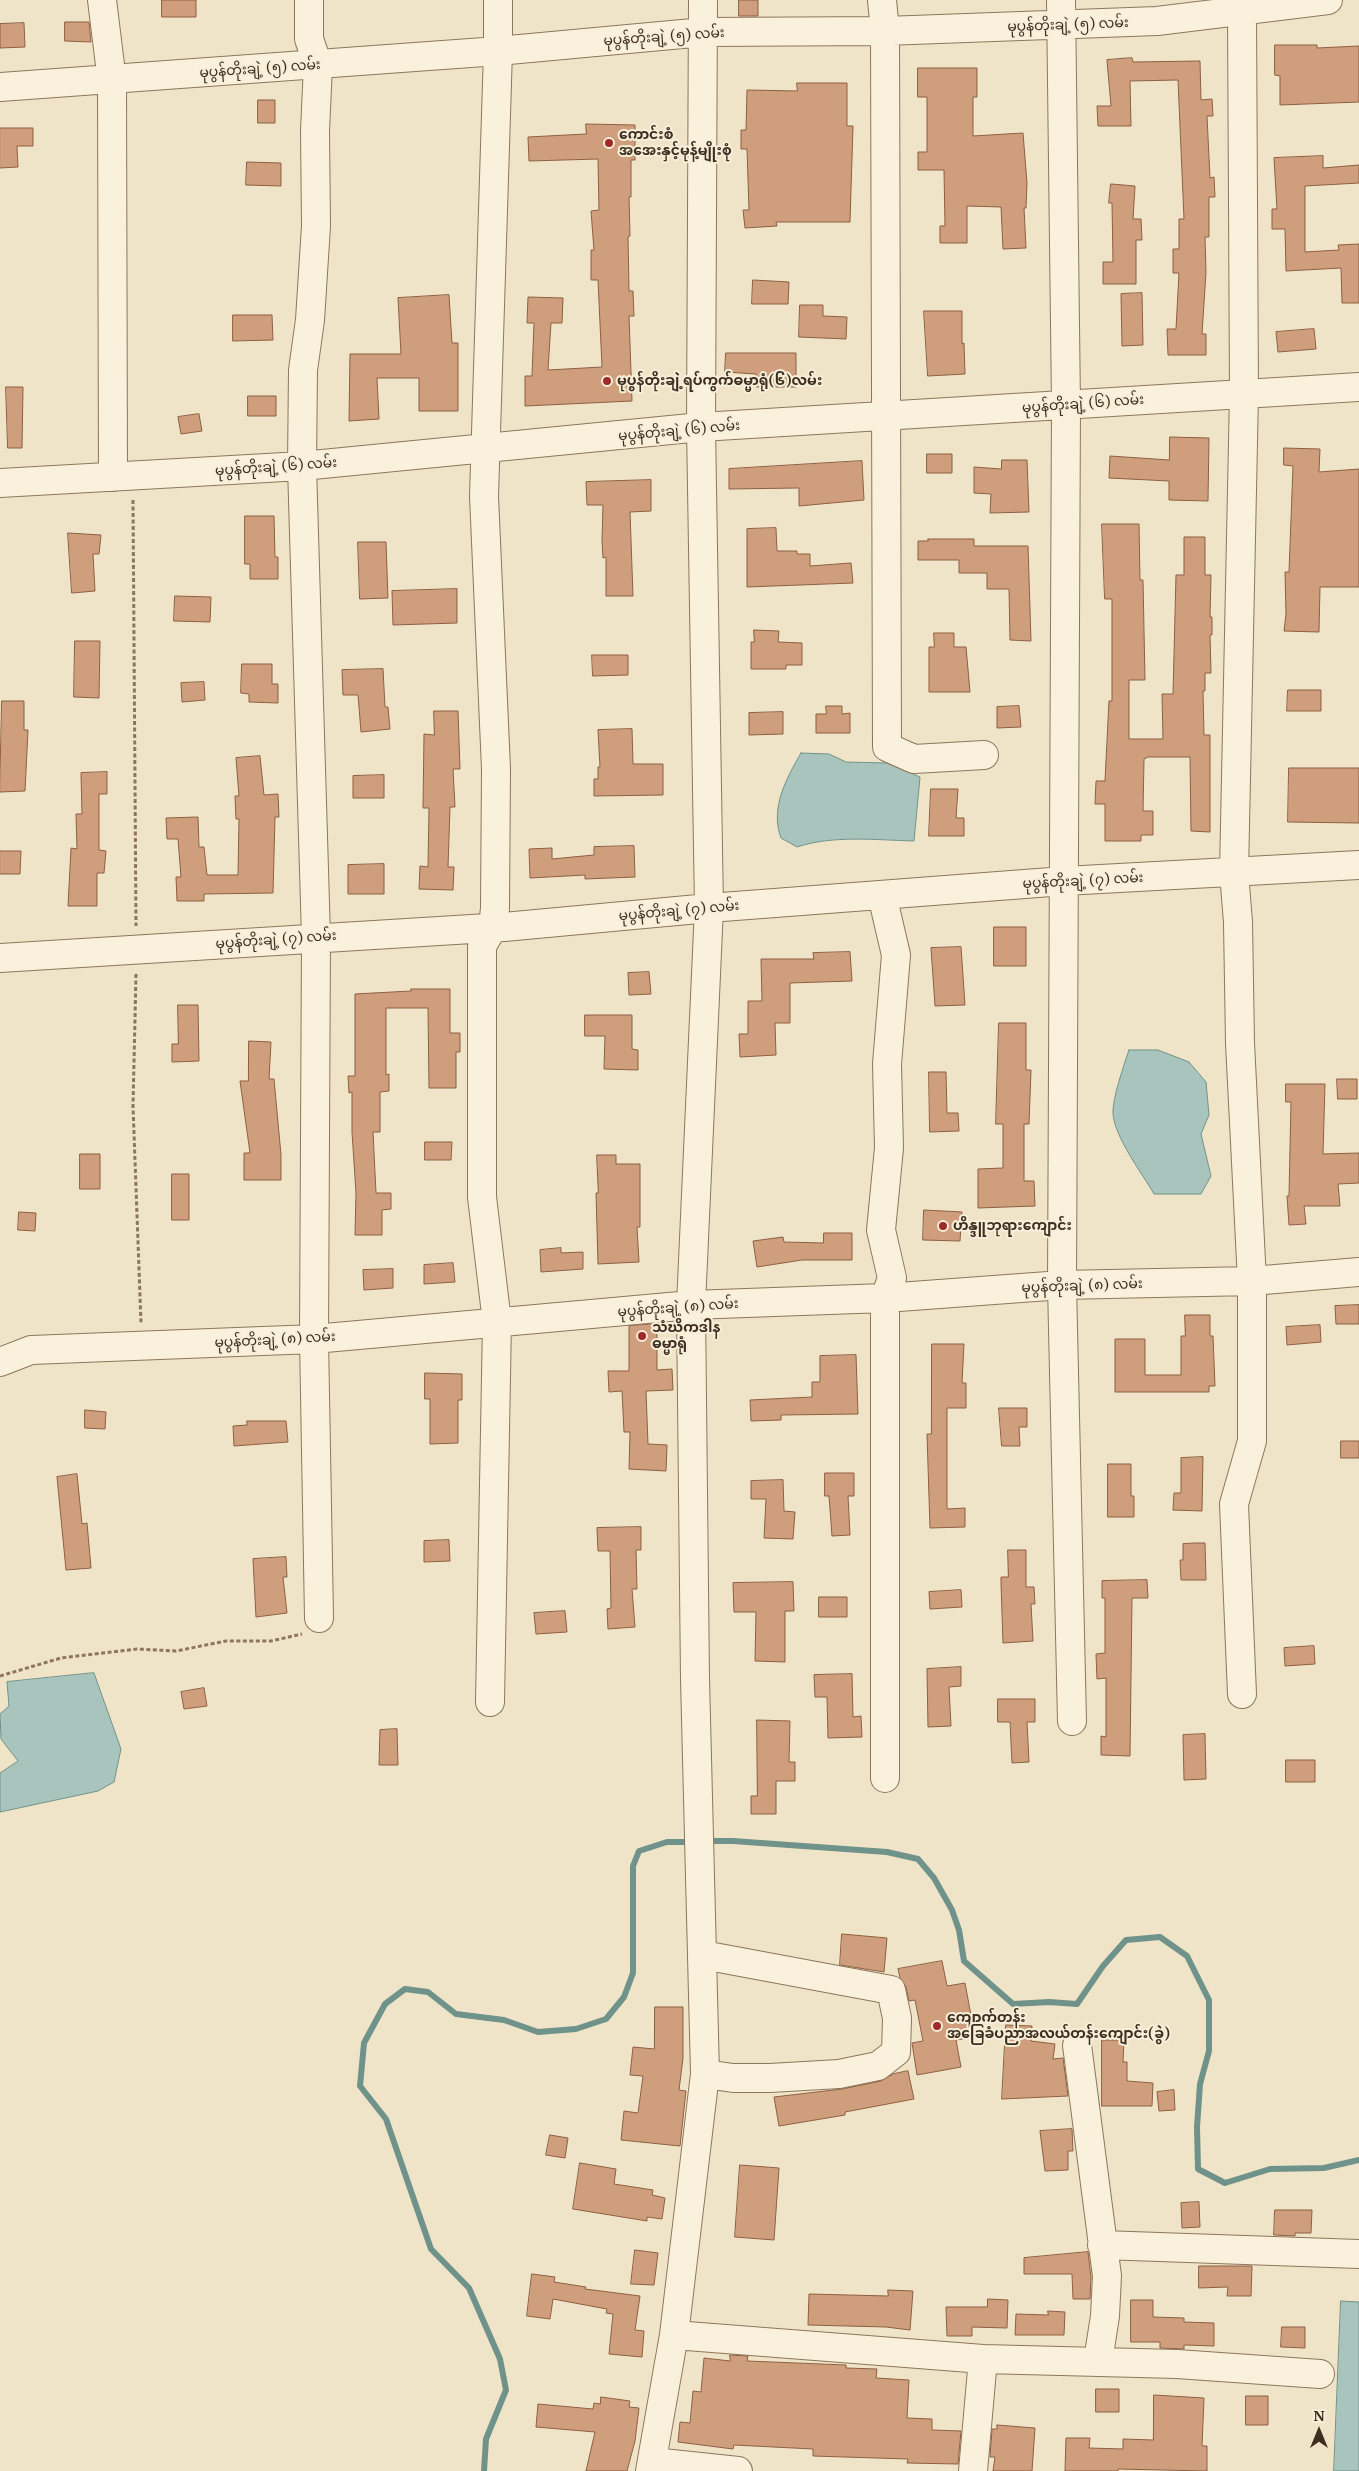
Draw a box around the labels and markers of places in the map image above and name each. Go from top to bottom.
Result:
place label: ကောင်းစံ အအေးနှင့်မုန့်မျိုးစုံ [619,127,732,160]
marker: ကောင်းစံ အအေးနှင့်မုန့်မျိုးစုံ [603,137,615,149]
place label: မုပွန်တိုးချဲ့ရပ်ကွက်ဓမ္မာရုံ(၆)လမ်း [617,373,822,389]
marker: မုပွန်တိုးချဲ့ရပ်ကွက်ဓမ္မာရုံ(၆)လမ်း [601,375,613,387]
place label: ဟိန္ဒူဘုရားကျောင်း [953,1218,1072,1234]
marker: ဟိန္ဒူဘုရားကျောင်း [937,1220,949,1232]
place label: သံဃိကဒါန ဓမ္မာရုံ [652,1320,720,1352]
marker: သံဃိကဒါန ဓမ္မာရုံ [636,1330,648,1342]
place label: ကျောက်တန်း အခြေခံပညာအလယ်တန်းကျောင်း(ခွဲ) [947,2010,1170,2042]
marker: ကျောက်တန်း အခြေခံပညာအလယ်တန်းကျောင်း(ခွဲ) [931,2020,943,2032]

